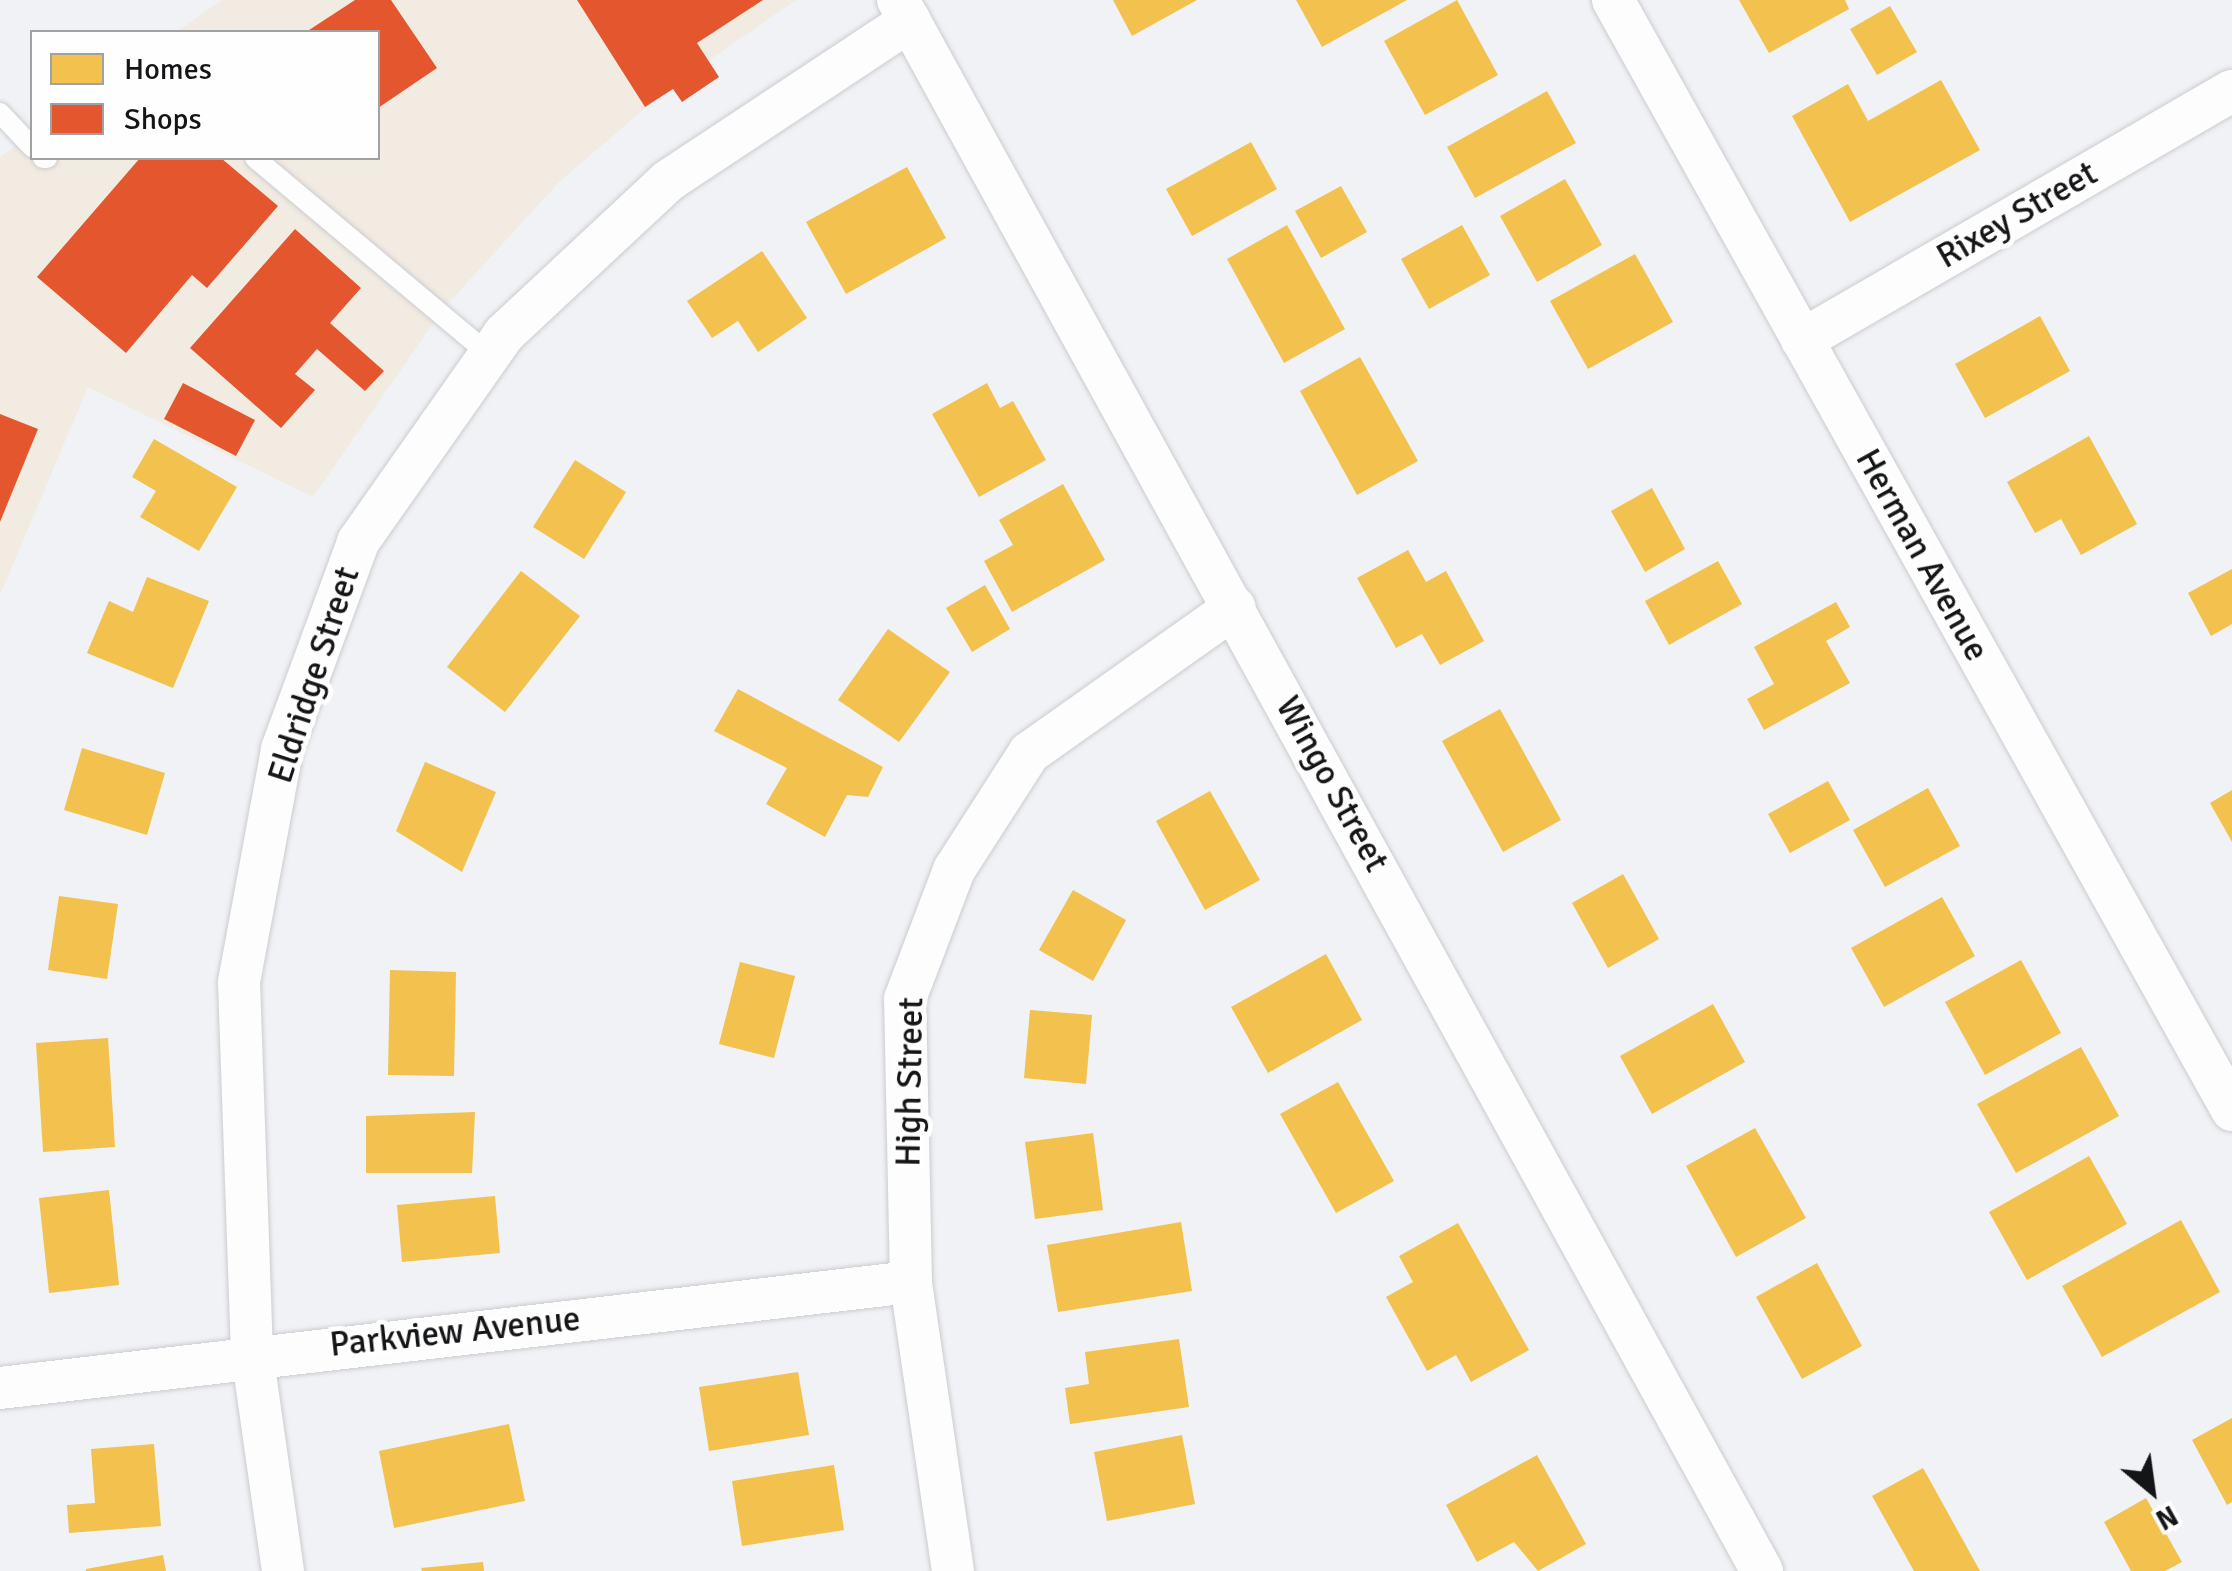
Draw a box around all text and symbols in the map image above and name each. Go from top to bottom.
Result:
legend [30,30,380,160]
text: Homes [124,51,212,88]
text: Shops [124,101,202,138]
street label: Rixey Street [1929,152,2105,278]
street label: Herman Avenue [1846,442,1998,668]
street label: Eldridge Street [259,562,369,788]
street label: Wingo Street [1267,689,1397,879]
street label: High Street [888,997,932,1167]
street label: Parkview Avenue [328,1298,582,1366]
north arrow [2102,1441,2202,1541]
text: N [2150,1498,2183,1537]

